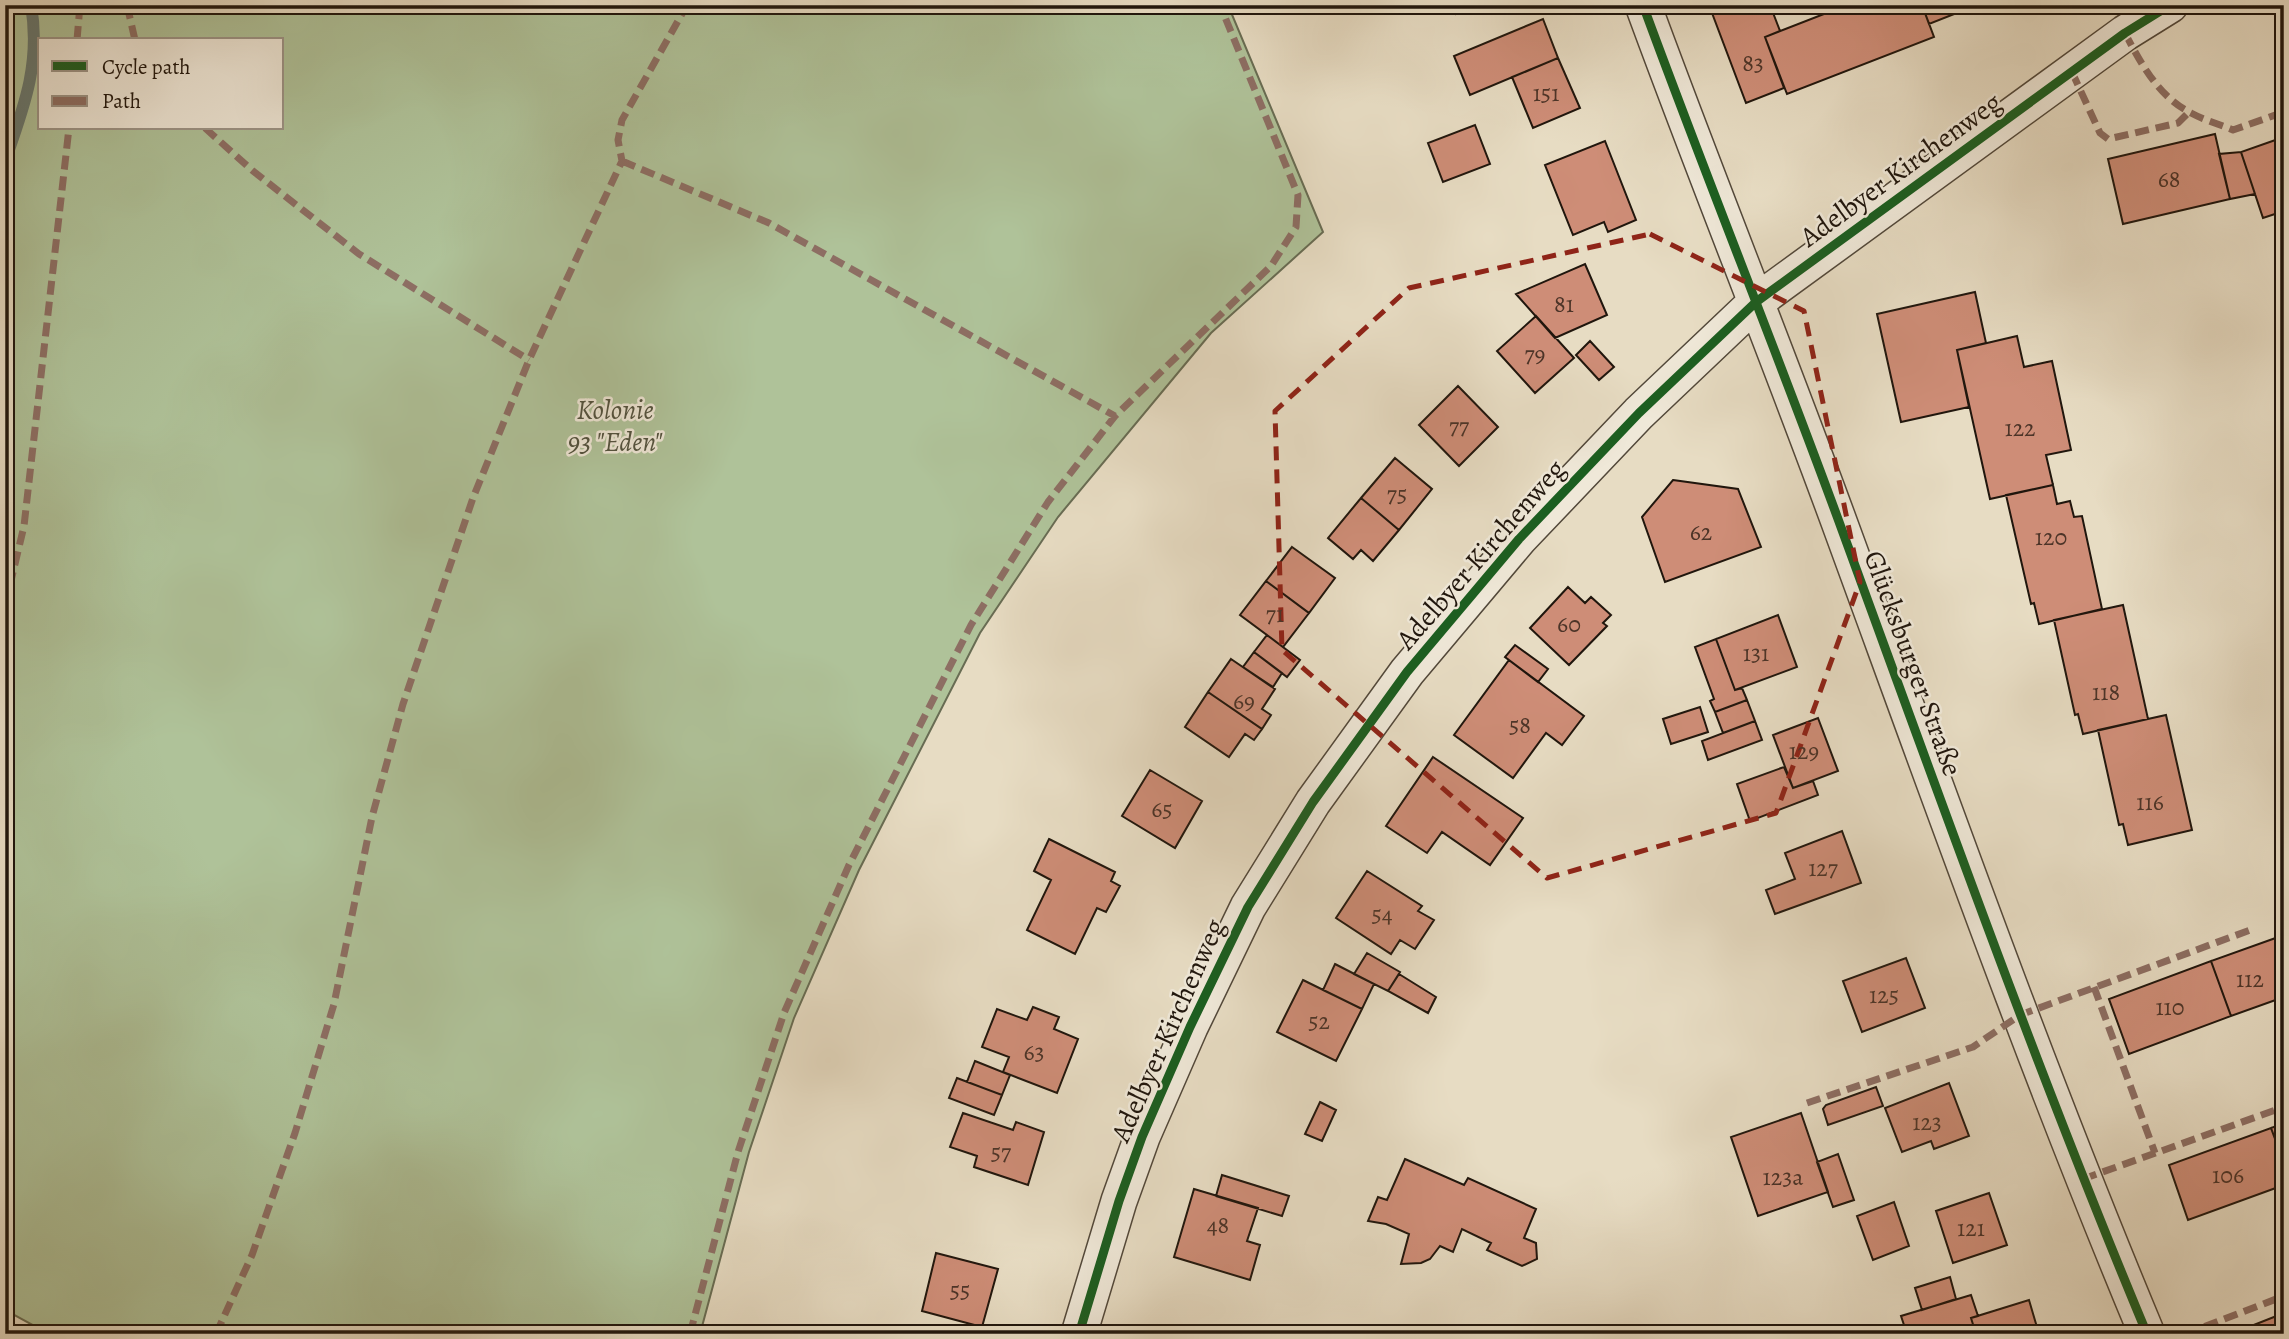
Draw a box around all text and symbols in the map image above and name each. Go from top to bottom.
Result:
legend [38,38,284,130]
house number: 83 [1742,47,1764,79]
text: Cycle path [102,53,191,81]
house number: 151 [1533,77,1559,109]
street label: Adelbyer Kirchenweg [1791,84,2009,256]
text: Path [102,87,141,115]
house number: 68 [2158,163,2180,195]
house number: 81 [1554,288,1574,320]
house number: 79 [1525,338,1546,370]
park label: Kolonie 93 "Eden" [568,391,663,461]
house number: 77 [1449,410,1470,442]
house number: 122 [2004,412,2036,444]
street label: Adelbyer Kirchenweg [1387,451,1574,659]
house number: 75 [1387,478,1407,510]
house number: 62 [1690,516,1712,548]
house number: 120 [2035,521,2067,553]
street label: Glücksburger Straße [1855,545,1971,781]
house number: 71 [1266,598,1284,630]
house number: 60 [1557,608,1581,640]
house number: 131 [1743,637,1769,669]
house number: 118 [2092,676,2120,708]
house number: 69 [1233,685,1255,717]
house number: 58 [1509,709,1531,741]
house number: 129 [1789,735,1819,767]
house number: 116 [2136,786,2164,818]
house number: 65 [1151,793,1173,825]
house number: 127 [1808,852,1839,884]
house number: 54 [1371,898,1393,930]
street label: Adelbyer Kirchenweg [1101,913,1234,1149]
house number: 112 [2236,963,2264,995]
house number: 125 [1869,979,1899,1011]
house number: 110 [2155,991,2185,1023]
house number: 52 [1308,1005,1330,1037]
house number: 63 [1023,1036,1045,1068]
house number: 123 [1912,1106,1942,1138]
house number: 57 [991,1136,1012,1168]
house number: 106 [2212,1159,2244,1191]
house number: 123a [1763,1161,1804,1193]
house number: 48 [1207,1209,1229,1241]
house number: 121 [1957,1212,1985,1244]
house number: 55 [950,1274,970,1306]

